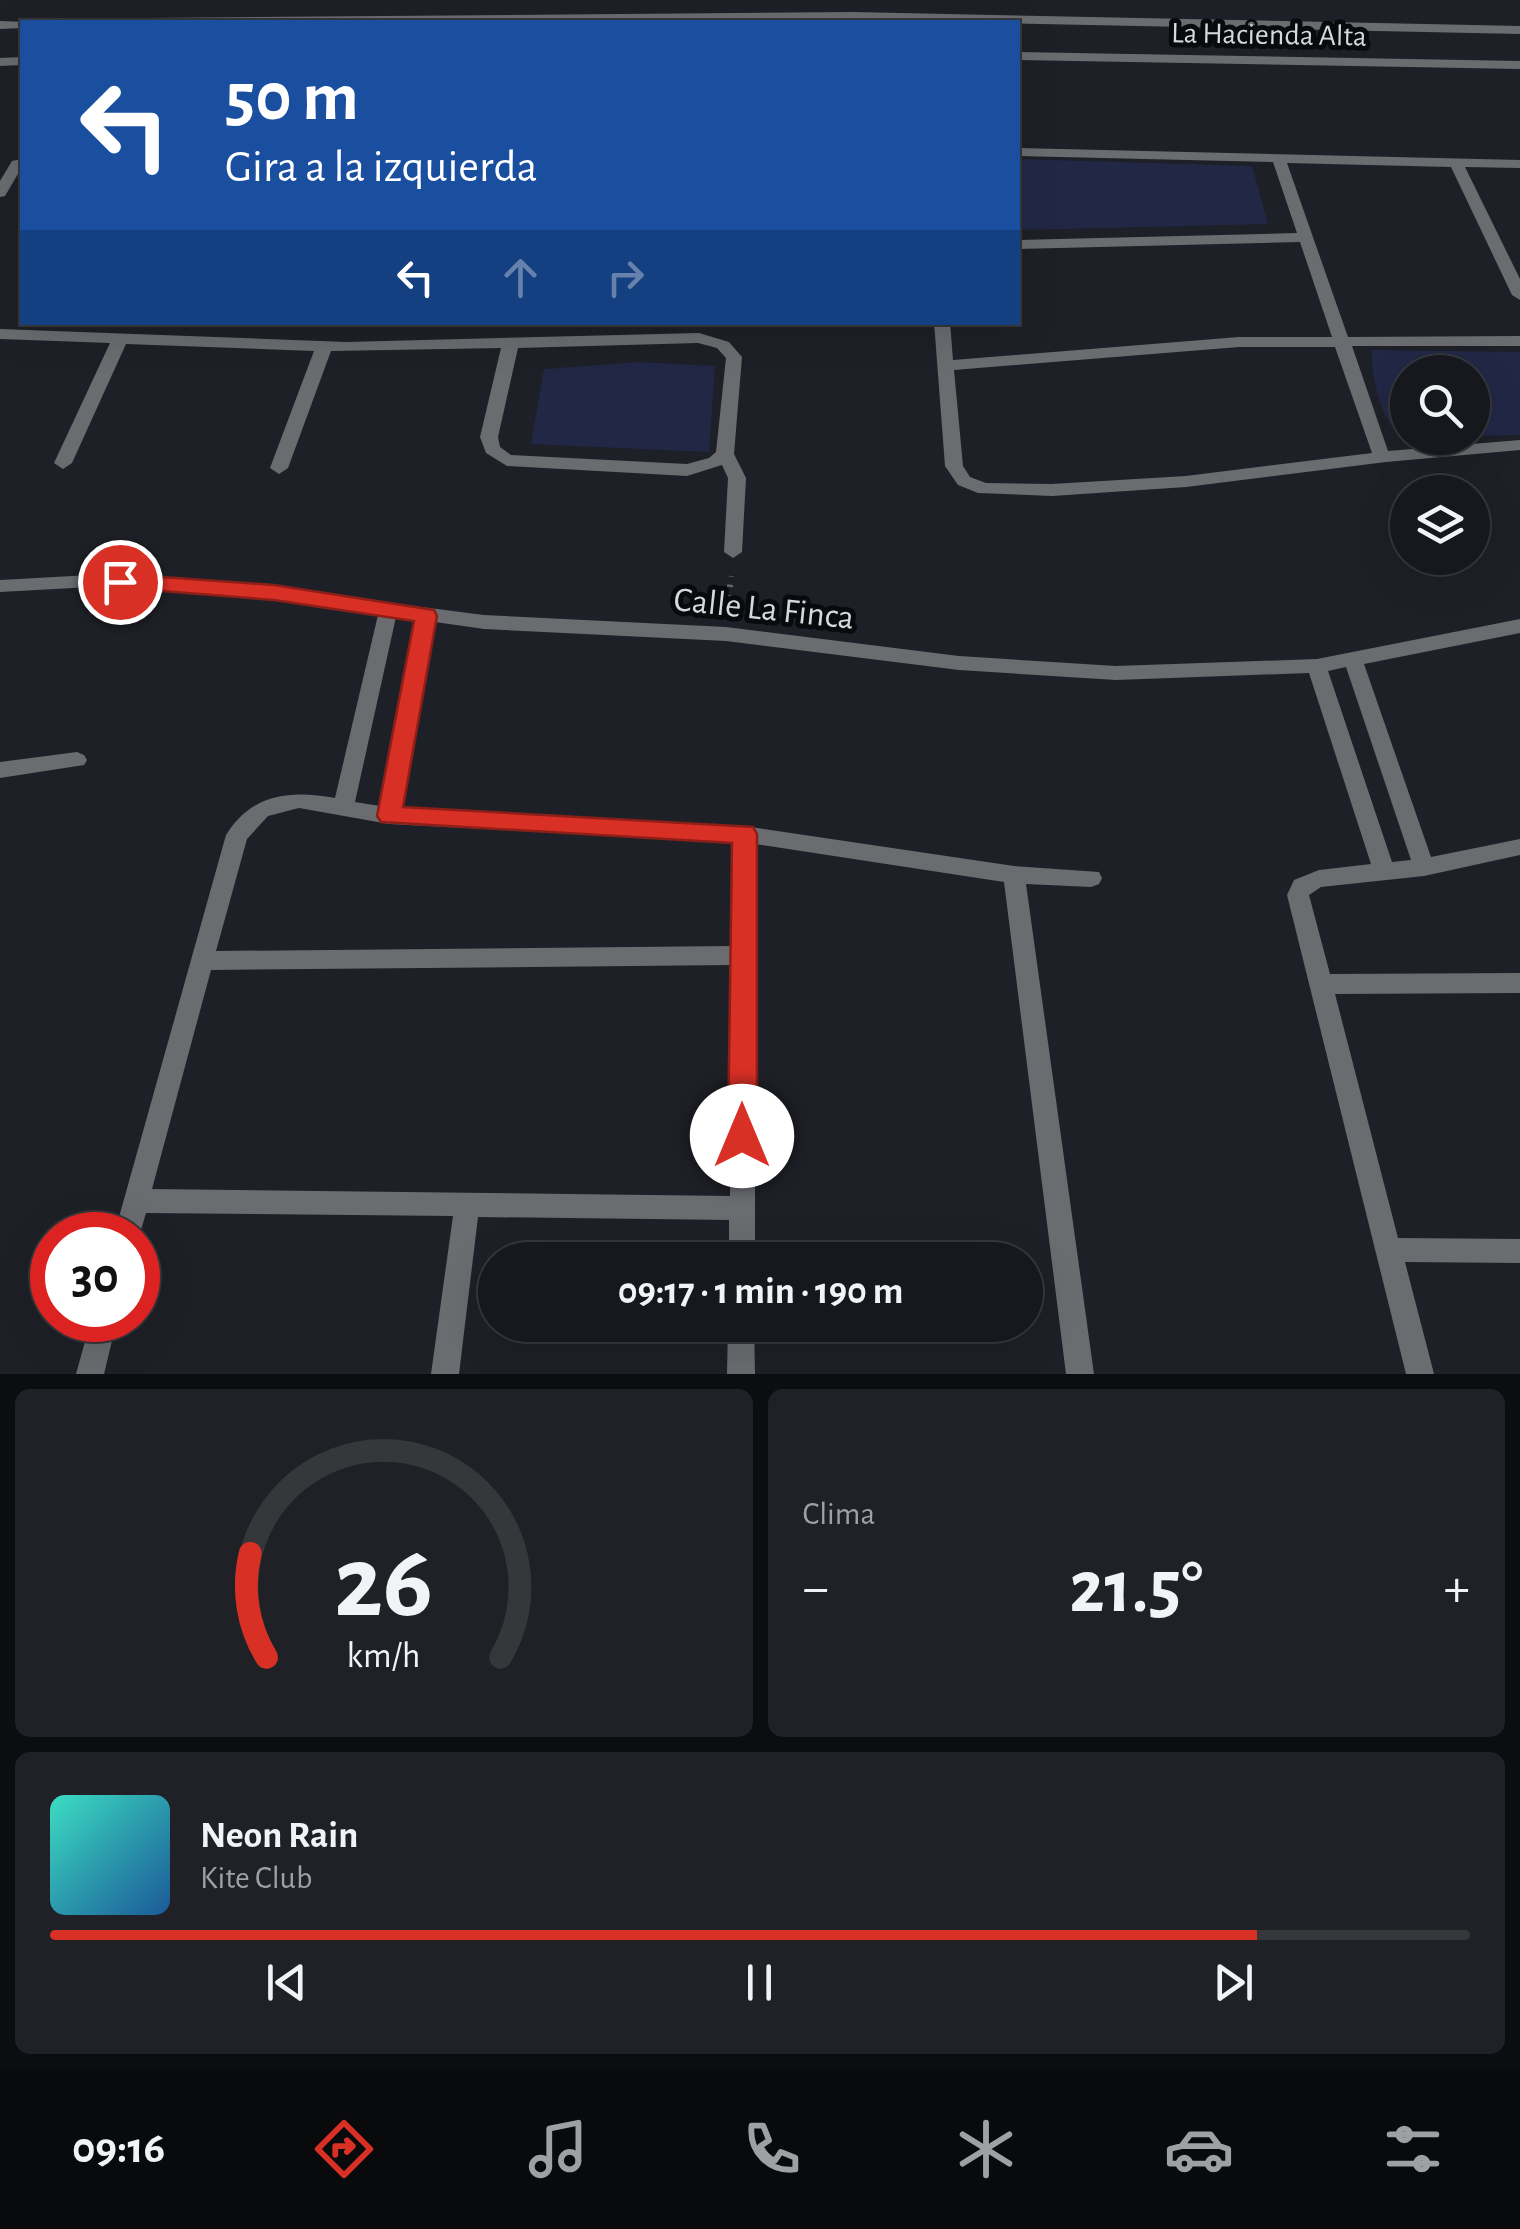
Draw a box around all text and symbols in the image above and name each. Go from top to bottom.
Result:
street label: La Hacienda Alta [1171,18,1367,52]
icon: left [60,60,190,190]
text: 50 m [225,63,359,133]
text: Gira a la izquierda [225,145,538,190]
icon: left [388,250,443,305]
icon: ahead [493,250,548,305]
icon: right [598,250,653,305]
map controls [1390,355,1490,575]
button: search [1390,355,1490,455]
button: layers [1390,475,1490,575]
pin [78,540,163,625]
icon: arrive [93,555,148,610]
street label: Calle La Finca [672,582,856,636]
position arrow [690,1084,794,1188]
speed limit sign: 30 [30,1212,160,1342]
text: 09:17 · 1 min · 190 m [618,1273,903,1311]
text: Clima [803,1498,875,1530]
text: 26 [334,1532,433,1636]
text: 21.5° [1069,1551,1203,1626]
text: − [803,1561,829,1616]
text: + [1444,1561,1470,1616]
text: km/h [347,1638,421,1674]
text: Neon Rain [200,1817,358,1855]
text: Kite Club [200,1862,312,1894]
icon: previous [259,1955,314,2010]
icon: pause [732,1955,787,2010]
icon: next [1206,1955,1261,2010]
icon: directions [309,2114,379,2184]
icon: music [523,2114,593,2184]
icon: phone [737,2114,807,2184]
icon: climate [951,2114,1021,2184]
icon: car [1164,2114,1234,2184]
icon: filters [1378,2114,1448,2184]
text: 09:16 [72,2126,165,2171]

